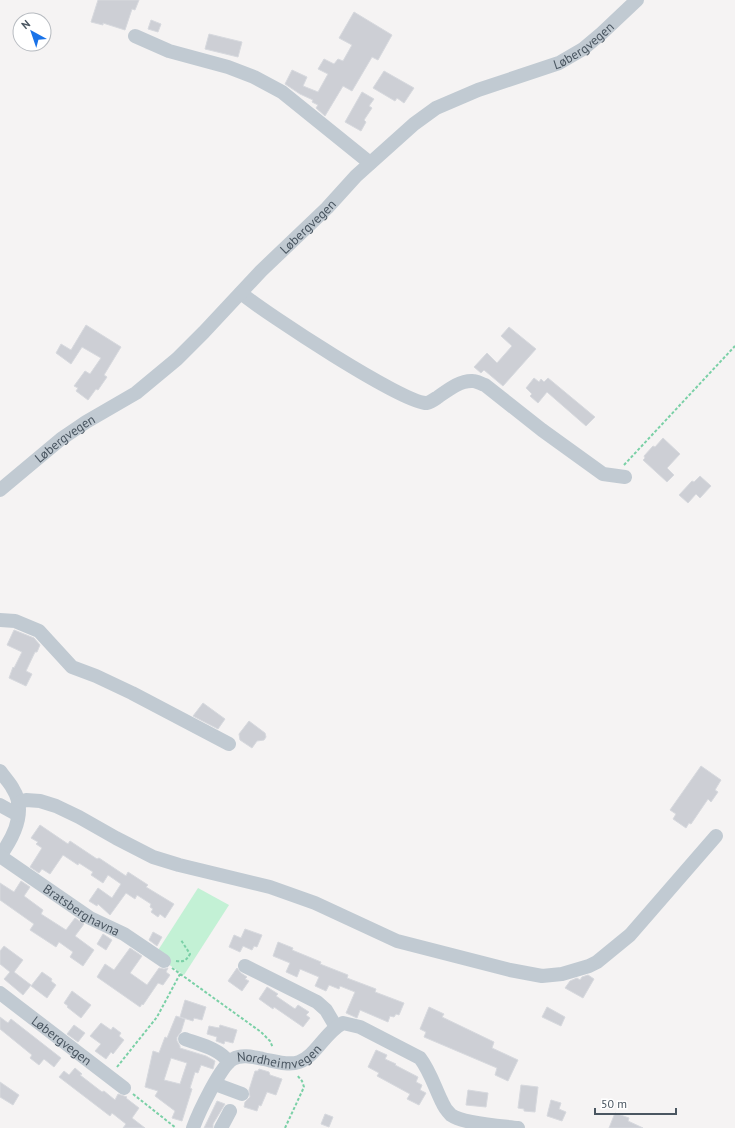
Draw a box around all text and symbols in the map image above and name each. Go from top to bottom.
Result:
north arrow [12,12,52,52]
text: N [18,17,33,32]
street label: Løbergvegen [551,18,618,73]
street label: Løbergvegen [276,196,340,258]
street label: Løbergvegen [31,411,98,467]
street label: Bratsberghavna [40,880,122,940]
street label: Løbergvegen [28,1012,95,1069]
street label: Nordheimvegen [236,1041,325,1073]
scale bar [595,1090,676,1116]
text: 50 m [601,1096,627,1111]

